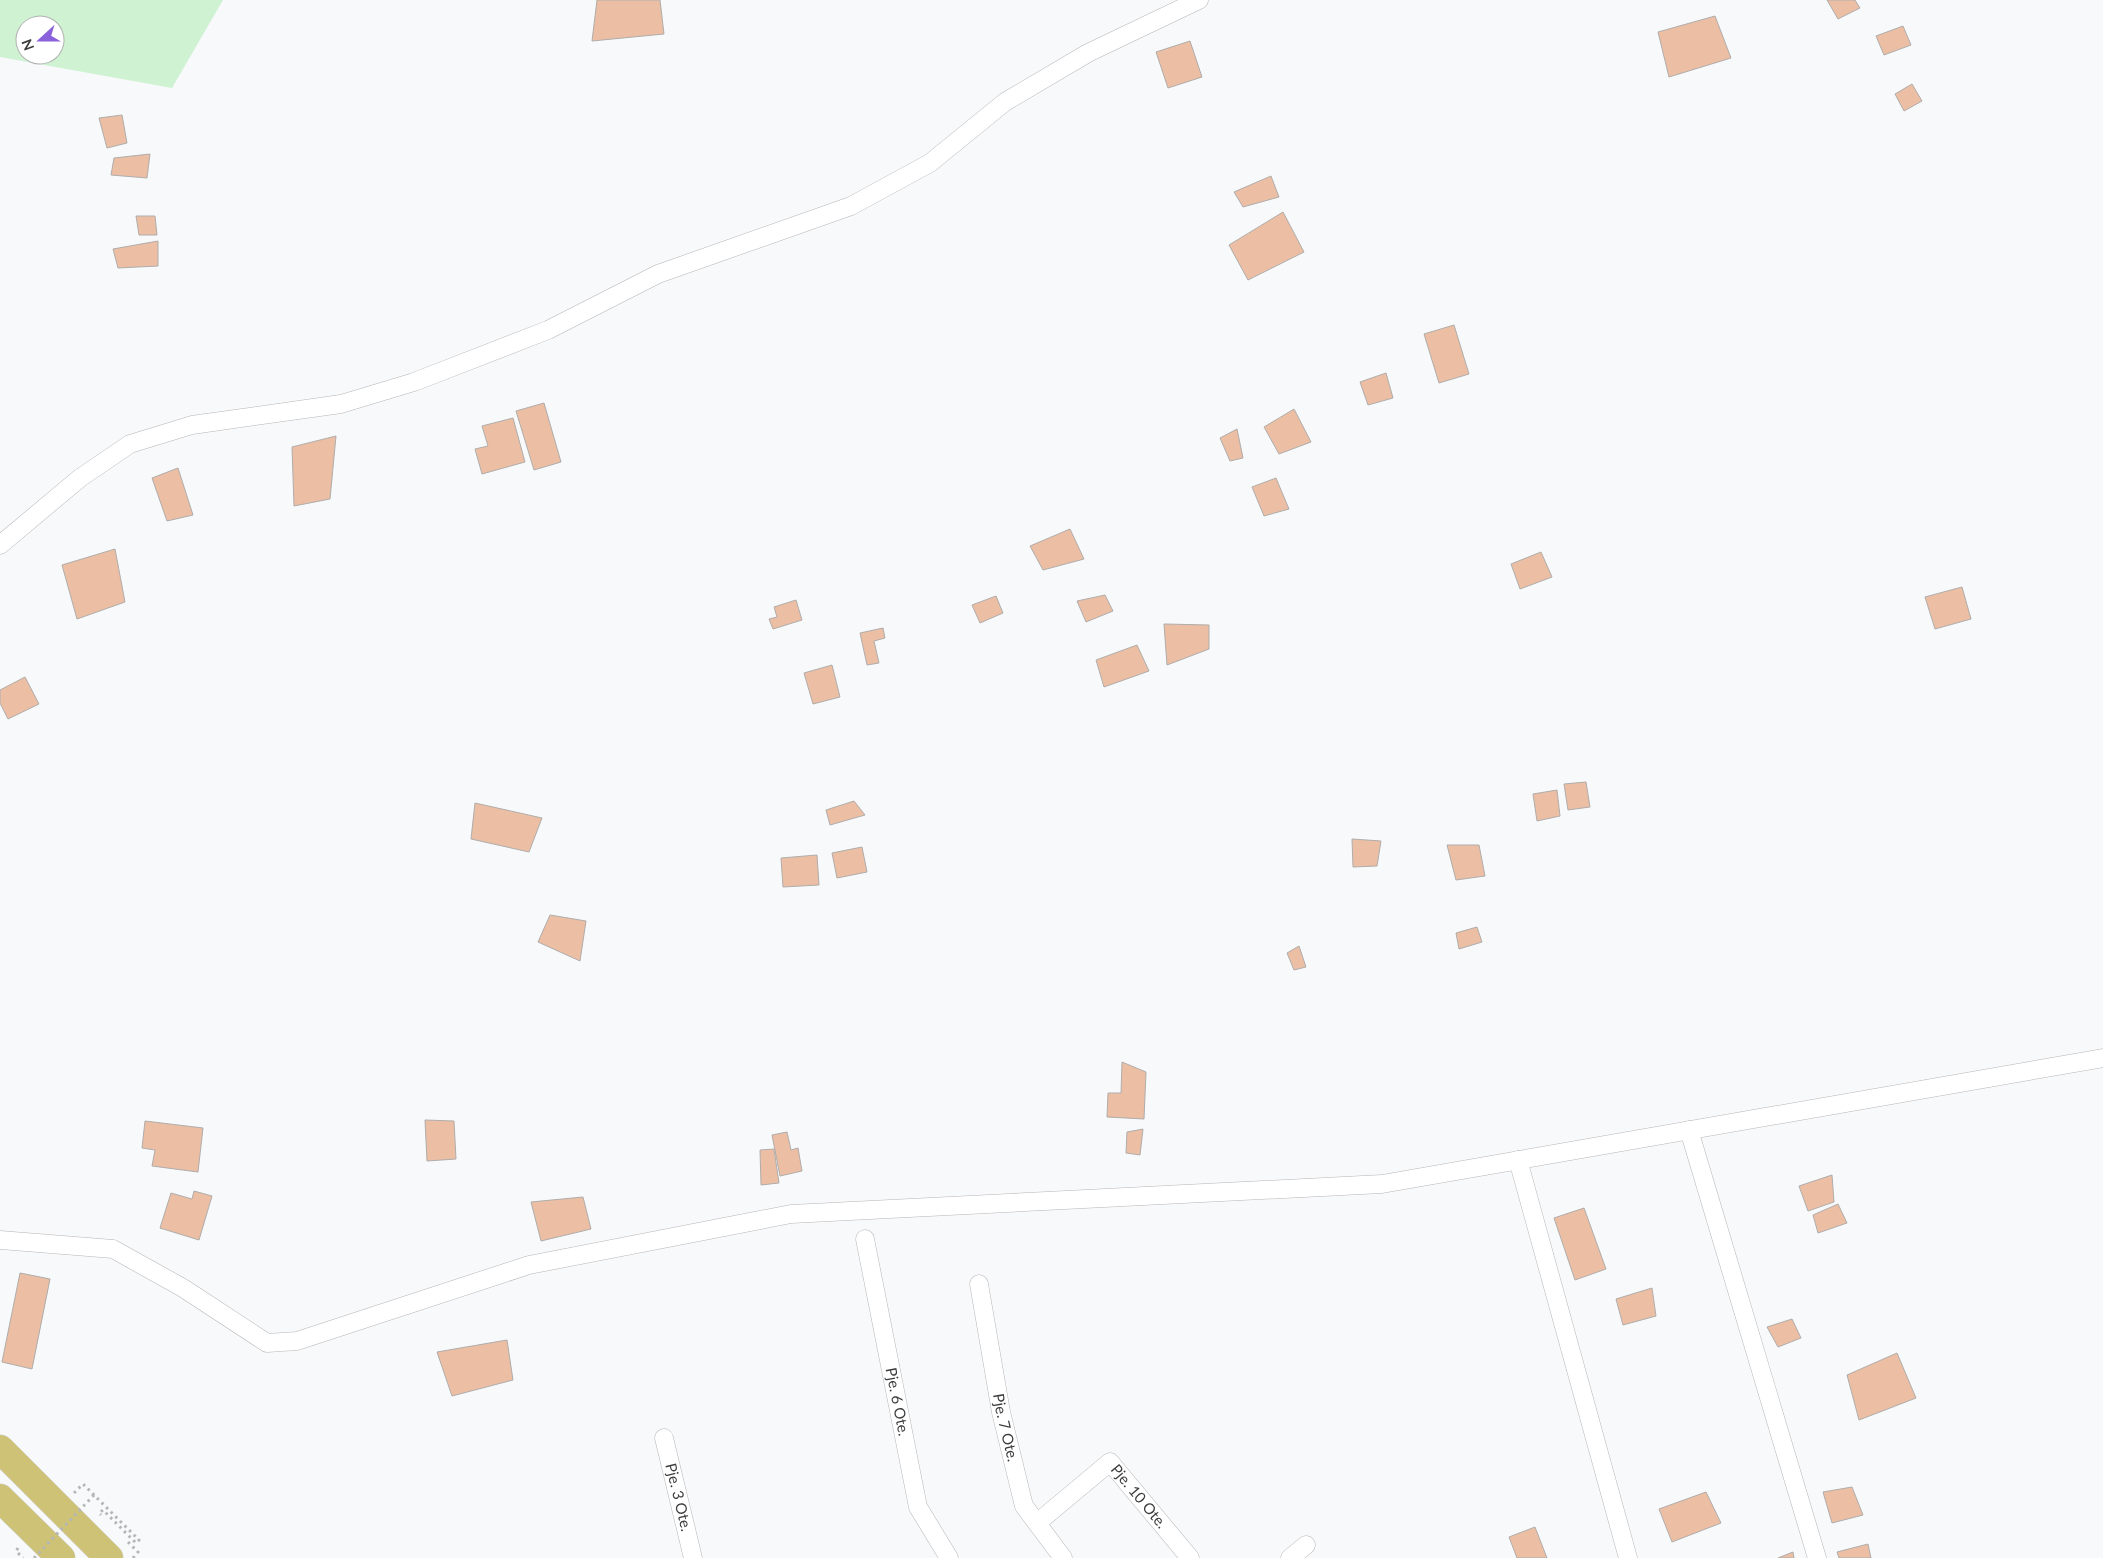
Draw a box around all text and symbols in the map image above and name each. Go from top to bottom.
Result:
north arrow [15,15,65,65]
text: N [18,37,37,53]
street label: Pje. 6 Ote. [883,1366,914,1437]
street label: Pje. 7 Ote. [990,1392,1023,1463]
street label: Pje. 10 Ote. [1108,1460,1171,1532]
street label: Pje. 3 Ote. [662,1461,696,1533]

